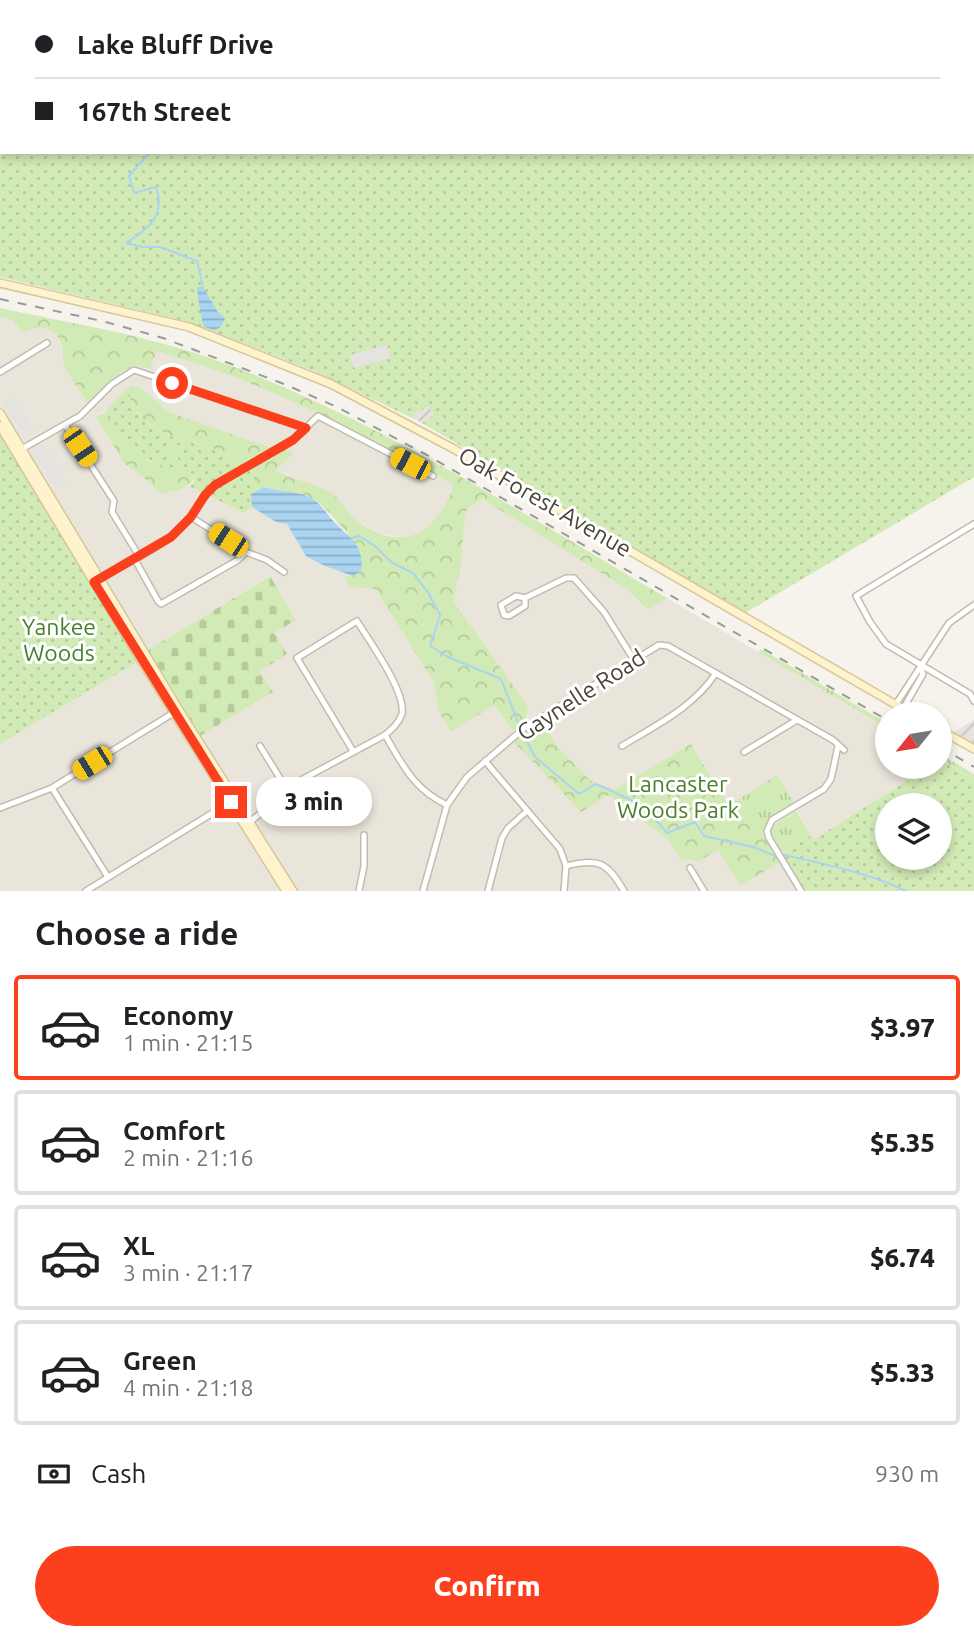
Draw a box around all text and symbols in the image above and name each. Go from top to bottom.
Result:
text: Lake Bluff Drive [77,30,274,59]
text: 167th Street [77,97,231,126]
route start [156,367,188,399]
car [60,424,101,470]
street label: Oak Forest Avenue [454,442,636,561]
car [387,445,434,483]
car [205,520,252,560]
park label: Yankee Woods [22,614,96,665]
street label: Gaynelle Road [512,644,649,745]
north arrow [875,702,952,779]
map controls [875,702,952,870]
car [69,743,116,783]
park label: Lancaster Woods Park [617,771,740,822]
callout: 3 min [256,778,371,826]
route end [215,786,247,818]
text: 3 min [285,789,343,814]
button: layers [875,793,952,870]
text: Choose a ride [35,915,238,951]
icon: car [39,996,102,1059]
text: Economy [123,1001,233,1030]
text: $3.97 [870,1013,935,1042]
text: 1 min · 21:15 [123,1030,254,1055]
icon: car [39,1111,102,1174]
text: Comfort [123,1116,226,1145]
text: $5.35 [870,1128,935,1157]
text: 2 min · 21:16 [123,1145,254,1170]
icon: car [39,1226,102,1289]
text: XL [123,1231,154,1260]
text: $6.74 [870,1243,935,1272]
text: 3 min · 21:17 [123,1260,254,1285]
icon: car [39,1341,102,1404]
text: Green [123,1346,197,1375]
text: $5.33 [870,1358,935,1387]
text: 4 min · 21:18 [123,1375,254,1400]
icon: cash [35,1455,73,1493]
text: Cash [91,1459,146,1488]
text: 930 m [875,1461,939,1486]
button: Confirm [35,1546,939,1626]

